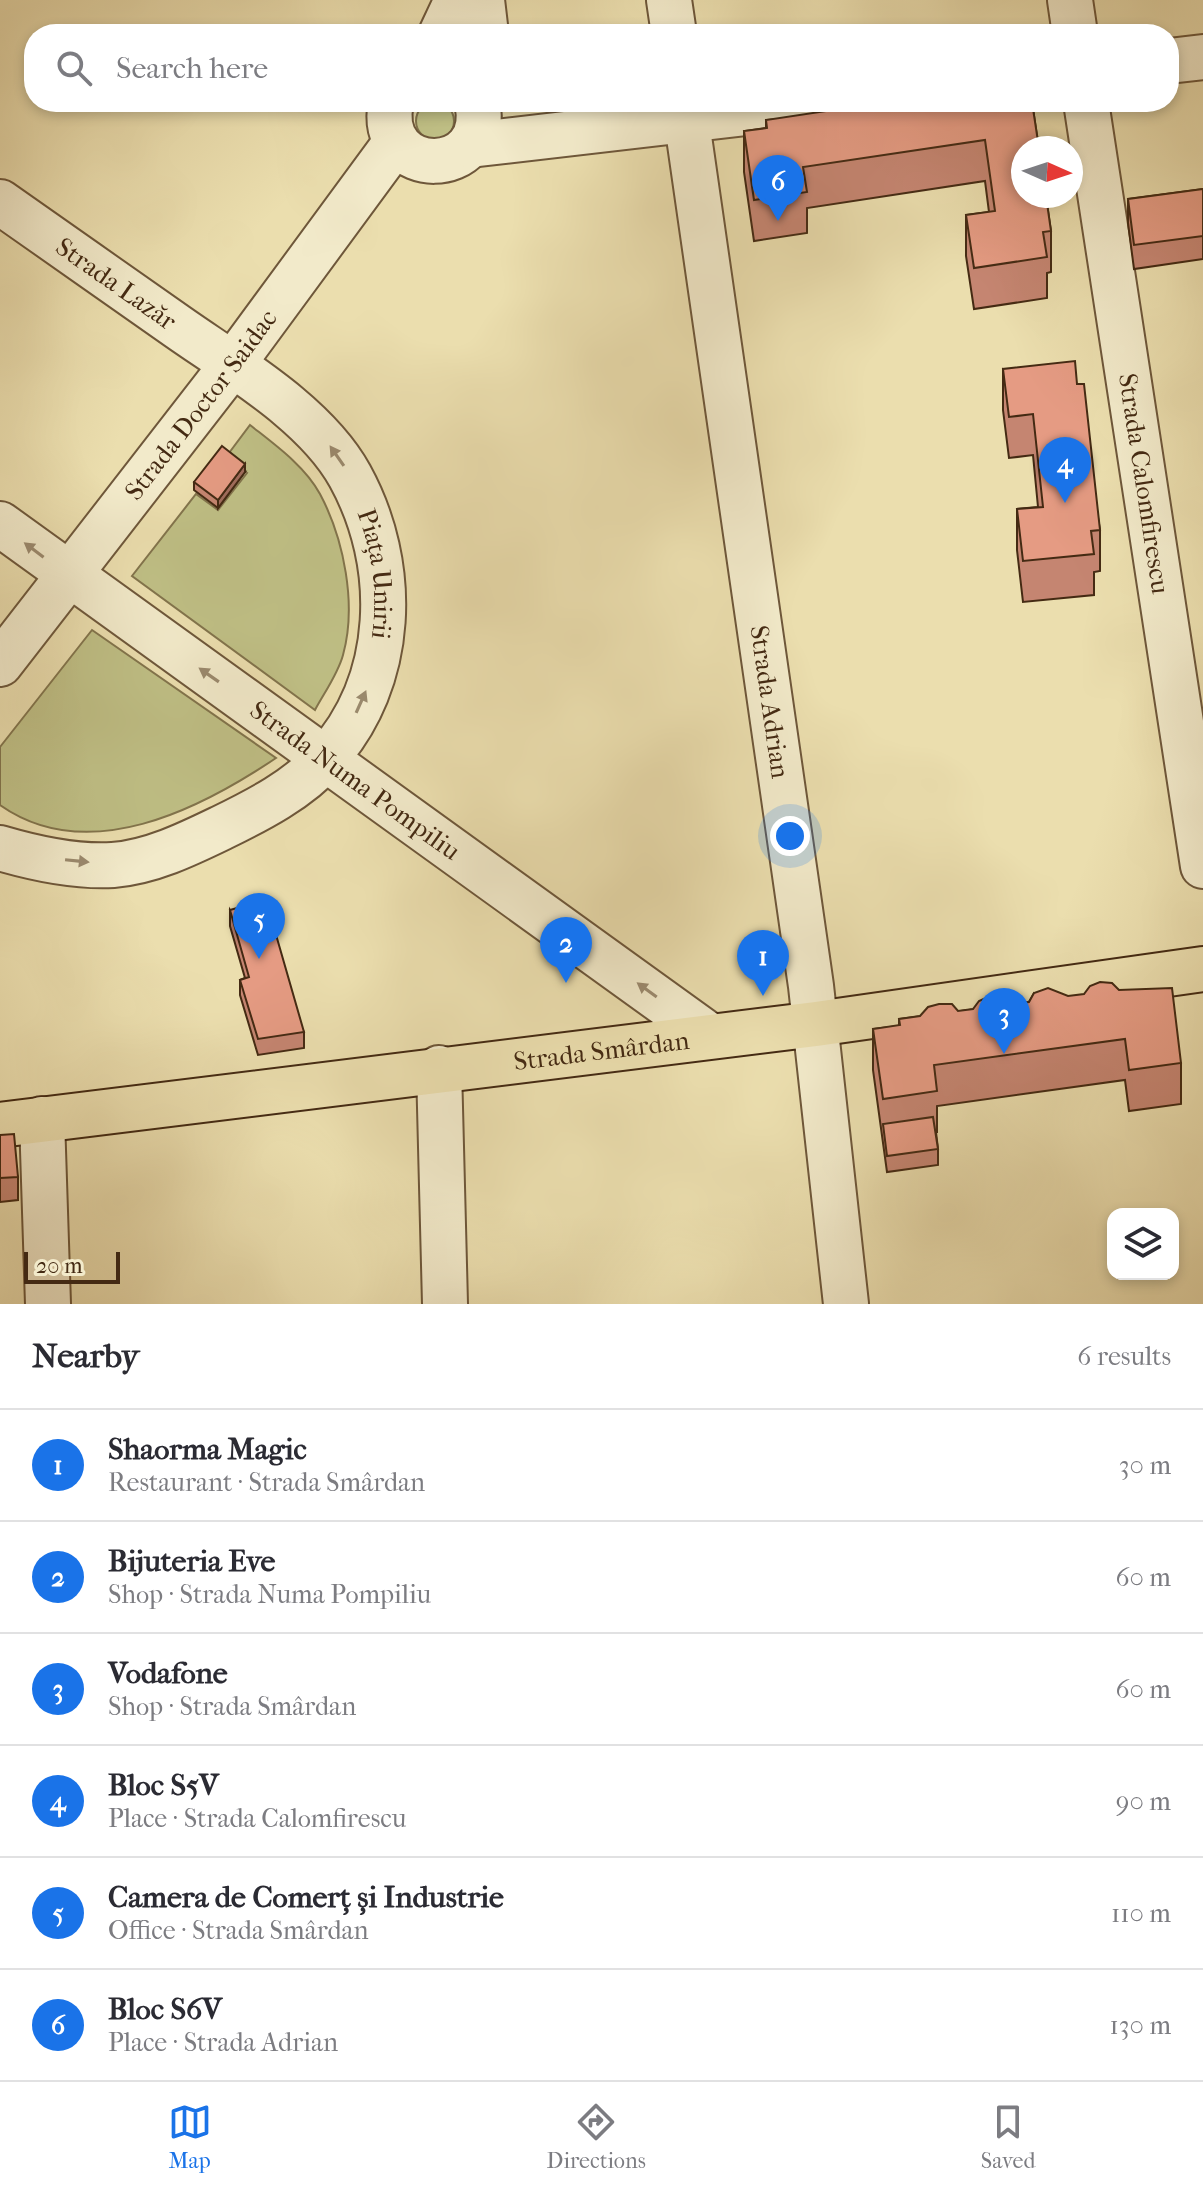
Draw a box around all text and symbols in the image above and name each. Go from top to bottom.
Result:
search box [24,24,1179,112]
icon: search [52,46,96,90]
text: Search here [116,51,268,86]
north arrow [1011,136,1083,208]
pin: 6 [752,155,804,221]
street label: Strada Lazăr [50,231,182,337]
street label: Strada Doctor Saidac [118,303,284,506]
street label: Strada Calomfirescu [1112,371,1176,596]
pin: 4 [1039,437,1091,503]
one-way arrow [330,446,345,467]
street label: Piața Unirii [351,505,398,641]
one-way arrow [24,543,45,558]
street label: Strada Adrian [743,623,796,781]
one-way arrow [198,668,219,683]
one-way arrow [354,691,368,714]
street label: Strada Numa Pompiliu [244,694,466,867]
your location [770,816,810,856]
one-way arrow [65,855,90,868]
pin: 5 [233,893,285,959]
pin: 2 [540,917,592,983]
pin: 1 [737,930,789,996]
one-way arrow [637,983,657,999]
pin: 3 [978,988,1030,1054]
street label: Strada Smârdan [512,1025,691,1077]
map controls [1107,1208,1179,1280]
button: layers [1107,1208,1179,1280]
scale bar [24,1248,120,1284]
text: 20 m [36,1253,82,1279]
text: Nearby [32,1336,139,1376]
text: 6 results [1077,1341,1171,1372]
text: Shaorma Magic [108,1432,307,1467]
text: 1 [53,1450,63,1481]
text: 30 m [1119,1450,1171,1481]
text: Restaurant · Strada Smârdan [108,1467,425,1498]
text: Bijuteria Eve [108,1544,275,1579]
text: 2 [51,1562,65,1593]
text: 60 m [1115,1562,1171,1593]
text: Shop · Strada Numa Pompiliu [108,1579,431,1610]
text: Vodafone [108,1656,228,1691]
text: 3 [53,1674,63,1705]
text: 60 m [1115,1674,1171,1705]
text: Shop · Strada Smârdan [108,1691,356,1722]
text: Bloc S5V [108,1768,219,1803]
text: 4 [50,1786,66,1817]
text: 90 m [1116,1786,1171,1817]
text: Place · Strada Calomfirescu [108,1803,406,1834]
text: Camera de Comerț și Industrie [108,1880,504,1915]
text: 5 [52,1898,64,1929]
text: 110 m [1111,1898,1171,1929]
text: Office · Strada Smârdan [108,1915,369,1946]
text: Bloc S6V [108,1992,222,2027]
text: 6 [51,2010,65,2041]
text: 130 m [1110,2010,1171,2041]
text: Place · Strada Adrian [108,2027,338,2058]
tab: Map [168,2100,212,2174]
tab: Directions [547,2100,646,2174]
tab: Saved [981,2100,1035,2174]

